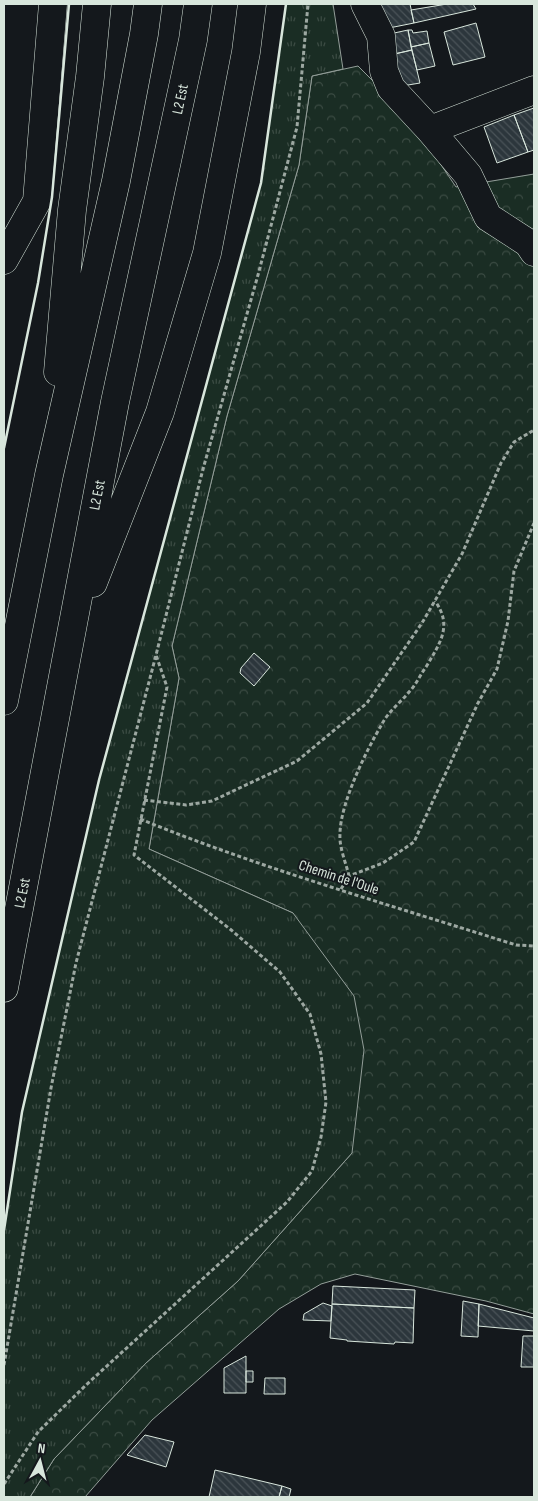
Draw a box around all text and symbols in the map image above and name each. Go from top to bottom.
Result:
street label: L2 Est [168,82,193,116]
street label: L2 Est [85,478,110,512]
street label: Chemin de l'Oule [296,856,381,899]
street label: L2 Est [10,876,35,910]
north arrow [15,1436,65,1486]
text: N [37,1440,46,1457]

